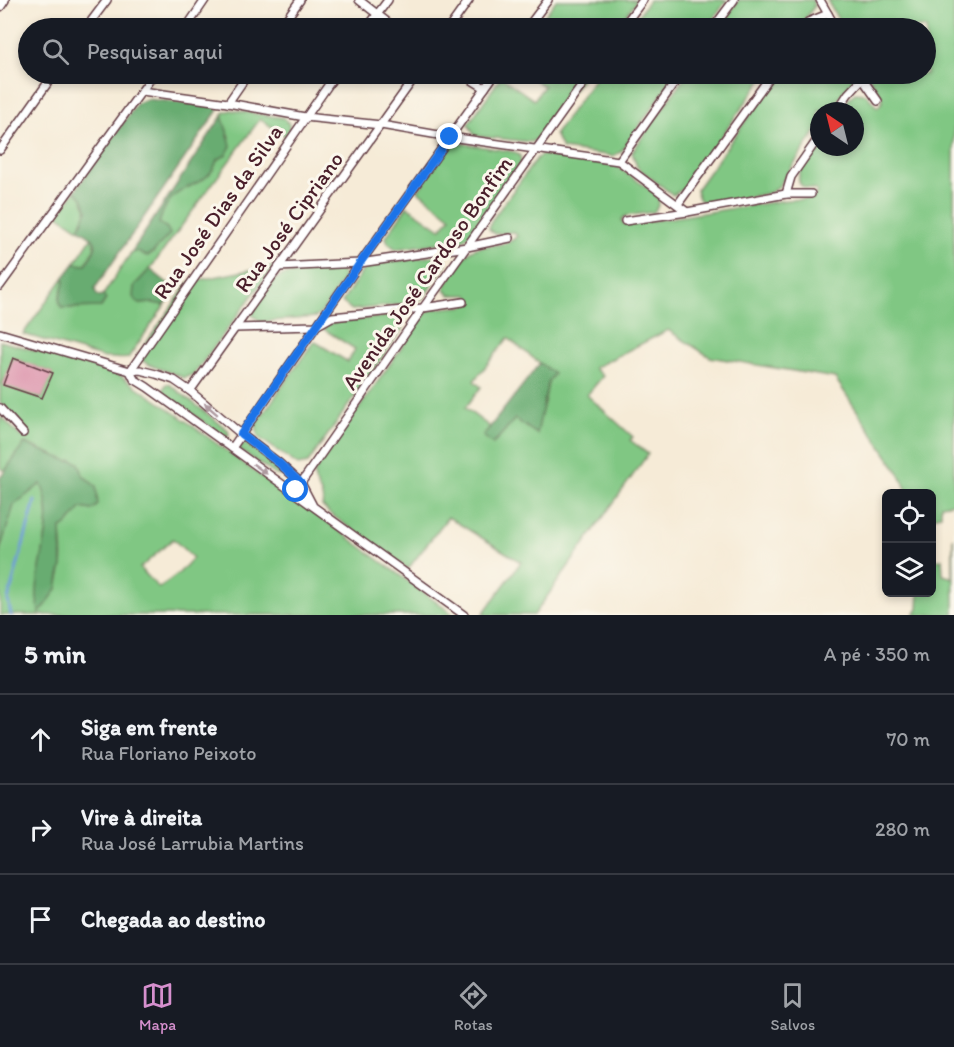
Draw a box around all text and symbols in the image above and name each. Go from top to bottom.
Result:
search box [18,18,936,84]
icon: search [39,35,72,68]
text: Pesquisar aqui [87,38,223,65]
north arrow [810,102,864,156]
street label: Rua José Dias da Silva [148,119,289,305]
route end [436,123,462,149]
street label: Rua José Cipriano [229,146,349,298]
street label: Avenida José Cardoso Bonfim [336,151,518,395]
one-way arrow [204,403,219,416]
one-way arrow [252,463,268,475]
route start [282,476,308,502]
map controls [882,489,936,597]
button: locate [882,489,936,543]
button: layers [882,543,936,597]
text: 5 min [24,638,86,670]
text: A pé · 350 m [824,642,930,666]
text: Siga em frente [81,714,217,741]
icon: ahead [24,723,57,756]
text: 70 m [886,727,930,751]
text: Rua Floriano Peixoto [81,741,256,765]
text: Vire à direita [81,804,202,831]
icon: right [24,813,57,846]
text: 280 m [875,817,930,841]
text: Rua José Larrubia Martins [81,831,304,855]
icon: arrive [24,903,57,936]
text: Chegada ao destino [81,906,265,933]
tab: Mapa [139,979,176,1034]
tab: Rotas [454,979,493,1034]
tab: Salvos [770,979,815,1034]

